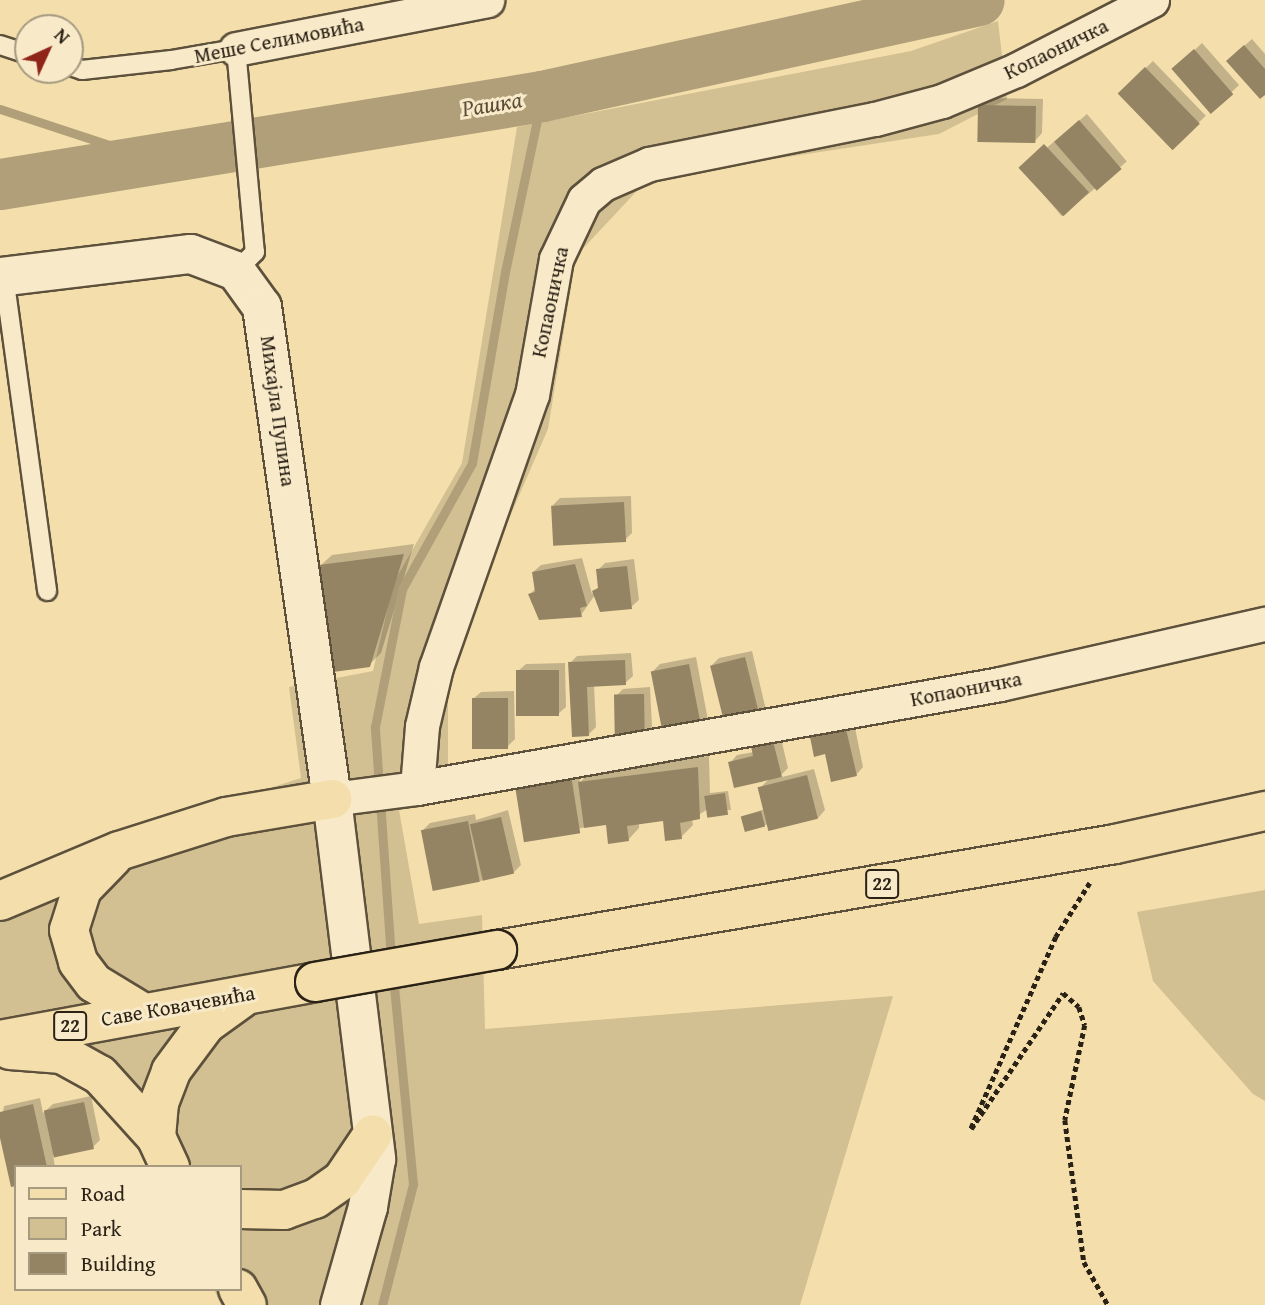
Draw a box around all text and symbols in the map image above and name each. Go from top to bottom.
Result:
street label: Меше Селимовића [192,11,366,69]
street label: Копаоничка [1000,13,1112,85]
north arrow [14,14,84,84]
text: N [48,21,77,50]
water label: Рашка [460,86,524,122]
street label: Копаоничка [526,244,574,360]
street label: Михајла Пупина [255,334,301,488]
street label: Копаоничка [908,666,1024,712]
road number: 22 [864,869,900,900]
street label: Саве Ковачевића [99,980,257,1032]
road number: 22 [52,1010,88,1042]
legend [14,1165,242,1291]
text: Road [81,1178,125,1209]
text: Park [81,1213,122,1244]
text: Building [81,1248,155,1279]

